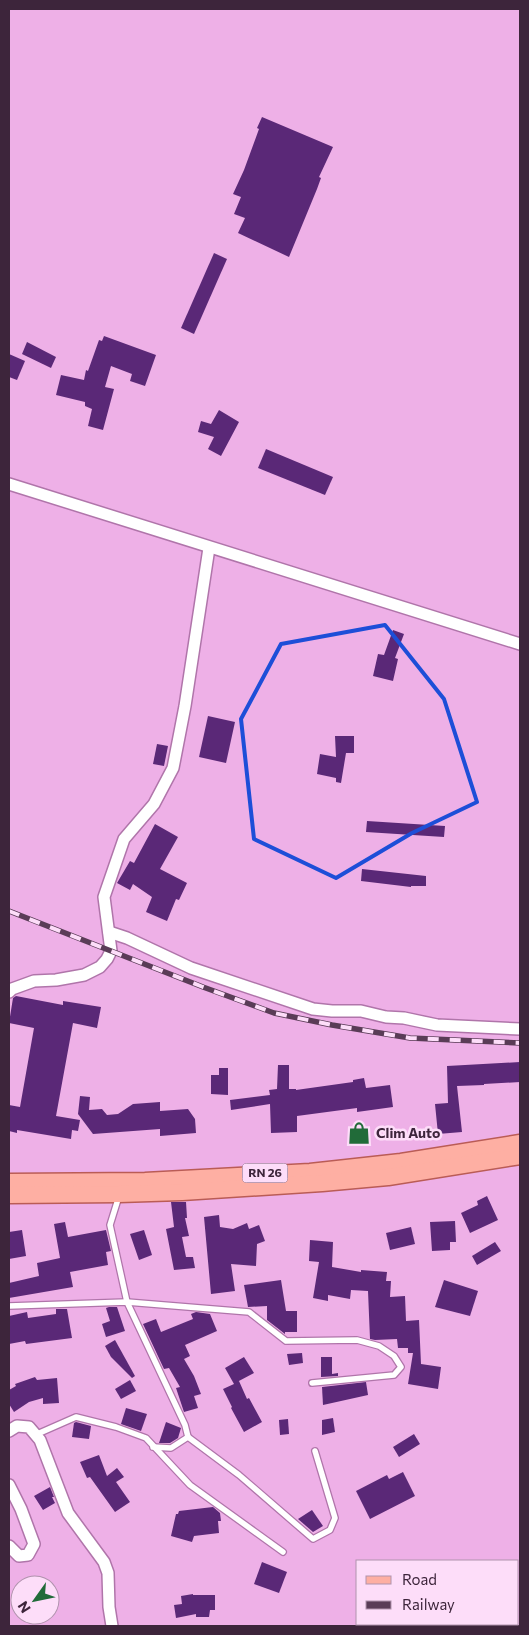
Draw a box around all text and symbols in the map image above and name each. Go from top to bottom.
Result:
shop icon: Clim Auto [346,1120,372,1146]
place label: Clim Auto [376,1124,440,1141]
road number: RN 26 [242,1164,288,1182]
legend [356,1560,519,1625]
text: Road [402,1570,437,1588]
north arrow [10,1575,60,1625]
text: Railway [402,1595,455,1613]
text: N [14,1598,34,1616]

